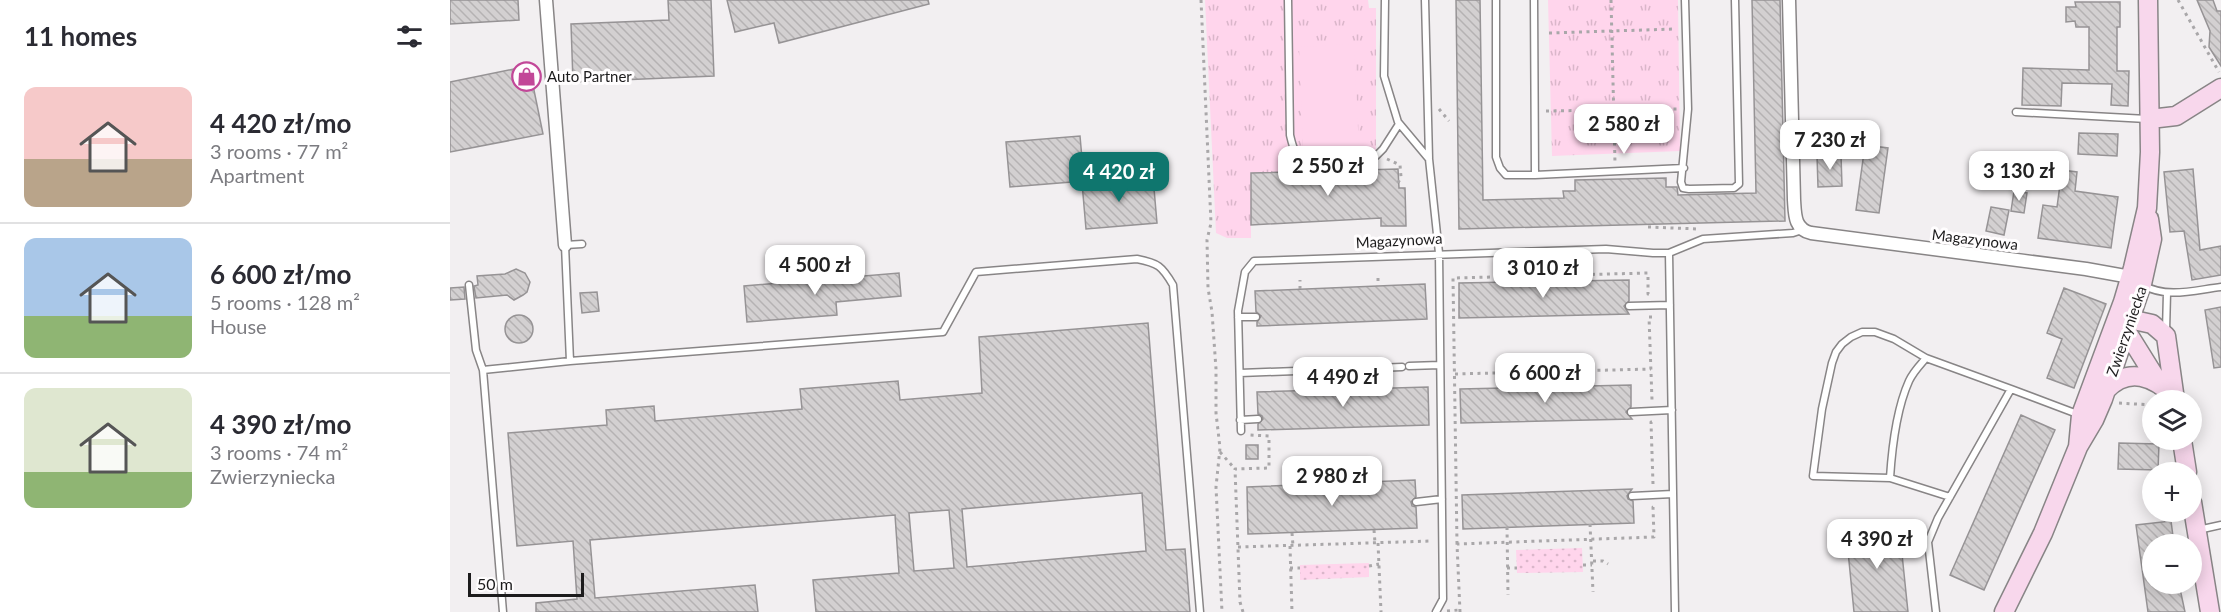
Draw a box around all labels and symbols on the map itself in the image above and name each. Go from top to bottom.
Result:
shop icon: Auto Partner [510,60,542,92]
place label: Auto Partner [547,67,632,85]
pin: 2 580 zł [1562,104,1686,155]
pin: 7 230 zł [1768,120,1892,171]
pin: 2 550 zł [1266,146,1390,197]
pin: 3 130 zł [1957,151,2081,202]
pin: 4 420 zł [1057,152,1181,203]
street label: Magazynowa [1931,225,2019,253]
street label: Magazynowa [1355,229,1443,251]
pin: 4 500 zł [753,245,877,296]
pin: 3 010 zł [1481,248,1605,299]
street label: Zwierzyniecka [2102,284,2150,378]
pin: 6 600 zł [1483,353,1607,404]
pin: 4 490 zł [1281,357,1405,408]
pin: 2 980 zł [1270,456,1394,507]
pin: 4 390 zł [1815,519,1939,570]
scale bar [468,570,584,598]

